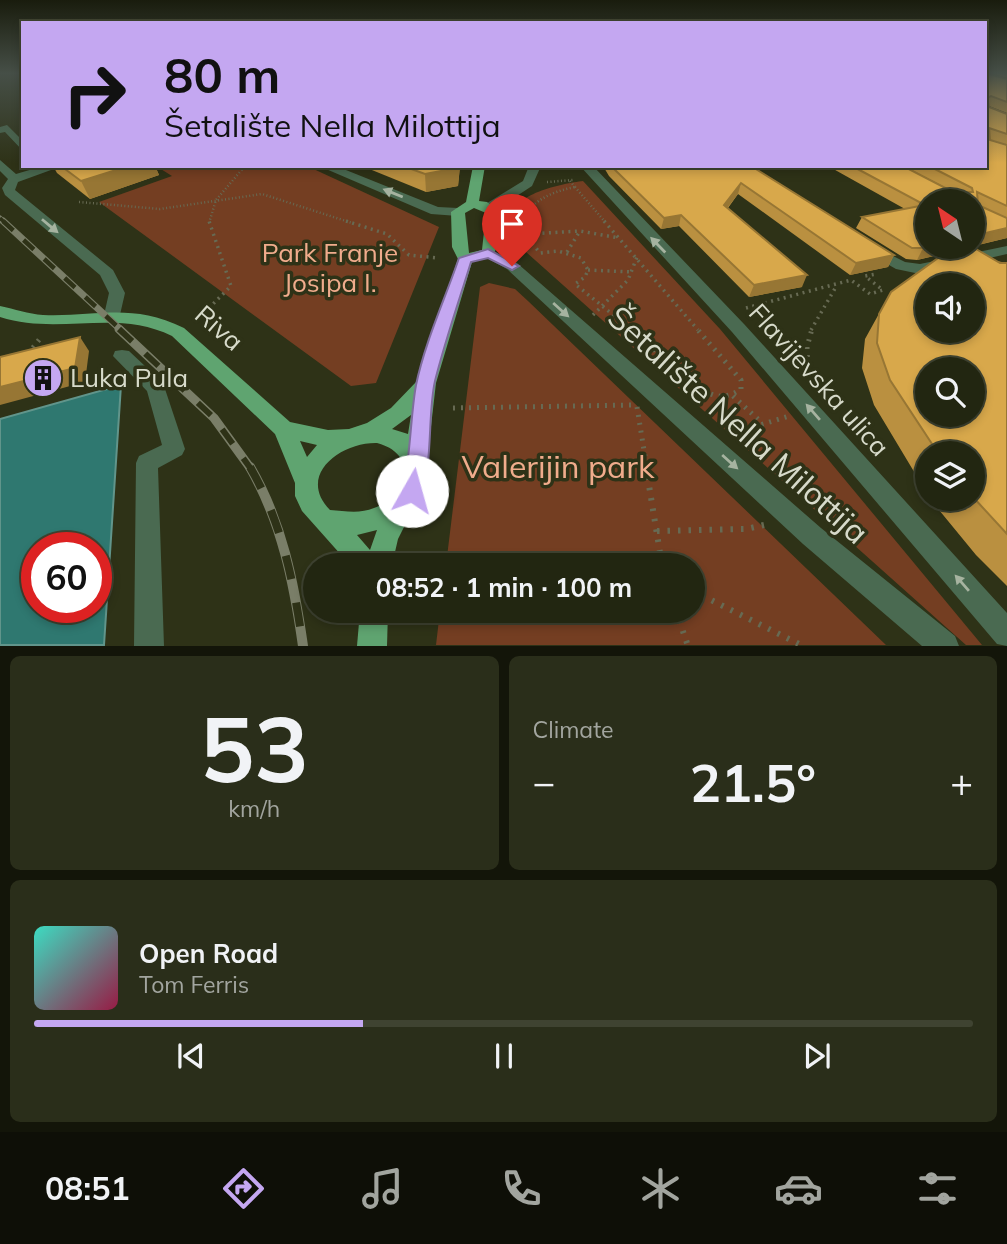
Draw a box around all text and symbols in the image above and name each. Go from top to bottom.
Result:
text: 80 m [164,44,280,105]
icon: right [49,49,140,140]
text: Šetalište Nella Milottija [164,105,501,145]
one-way arrow [382,188,403,199]
north arrow [915,189,985,259]
map controls [915,189,985,511]
pin [482,194,542,266]
icon: arrive [493,205,531,243]
one-way arrow [41,218,58,233]
park label: Park Franje Josipa I. [262,236,398,299]
one-way arrow [650,237,666,254]
button: sound [915,273,985,343]
street label: Flavijevska ulica [742,296,897,463]
street label: Šetalište Nella Milottija [600,297,877,552]
street label: Riva [188,298,250,358]
one-way arrow [552,301,569,317]
building icon: Luka Pula [22,357,64,399]
button: search [915,357,985,427]
place label: Luka Pula [70,361,188,394]
one-way arrow [805,403,821,420]
button: layers [915,441,985,511]
park label: Valerijin park [462,446,655,486]
position arrow [375,454,449,528]
one-way arrow [721,454,739,470]
speed limit sign: 60 [21,532,112,623]
text: 08:52 · 1 min · 100 m [376,571,632,604]
one-way arrow [954,574,970,592]
text: 53 [200,691,309,805]
text: Climate [533,715,614,744]
text: 21.5° [690,750,816,815]
text: − [533,758,555,806]
text: + [950,758,973,806]
text: km/h [228,794,280,823]
text: Open Road [139,937,278,970]
text: Tom Ferris [139,970,249,999]
icon: previous [172,1037,210,1075]
icon: pause [485,1037,523,1075]
icon: next [798,1037,836,1075]
icon: directions [219,1164,268,1213]
icon: music [358,1164,407,1213]
icon: phone [497,1164,546,1213]
icon: climate [636,1164,685,1213]
icon: car [774,1164,823,1213]
icon: filters [913,1164,962,1213]
text: 08:51 [45,1168,130,1208]

